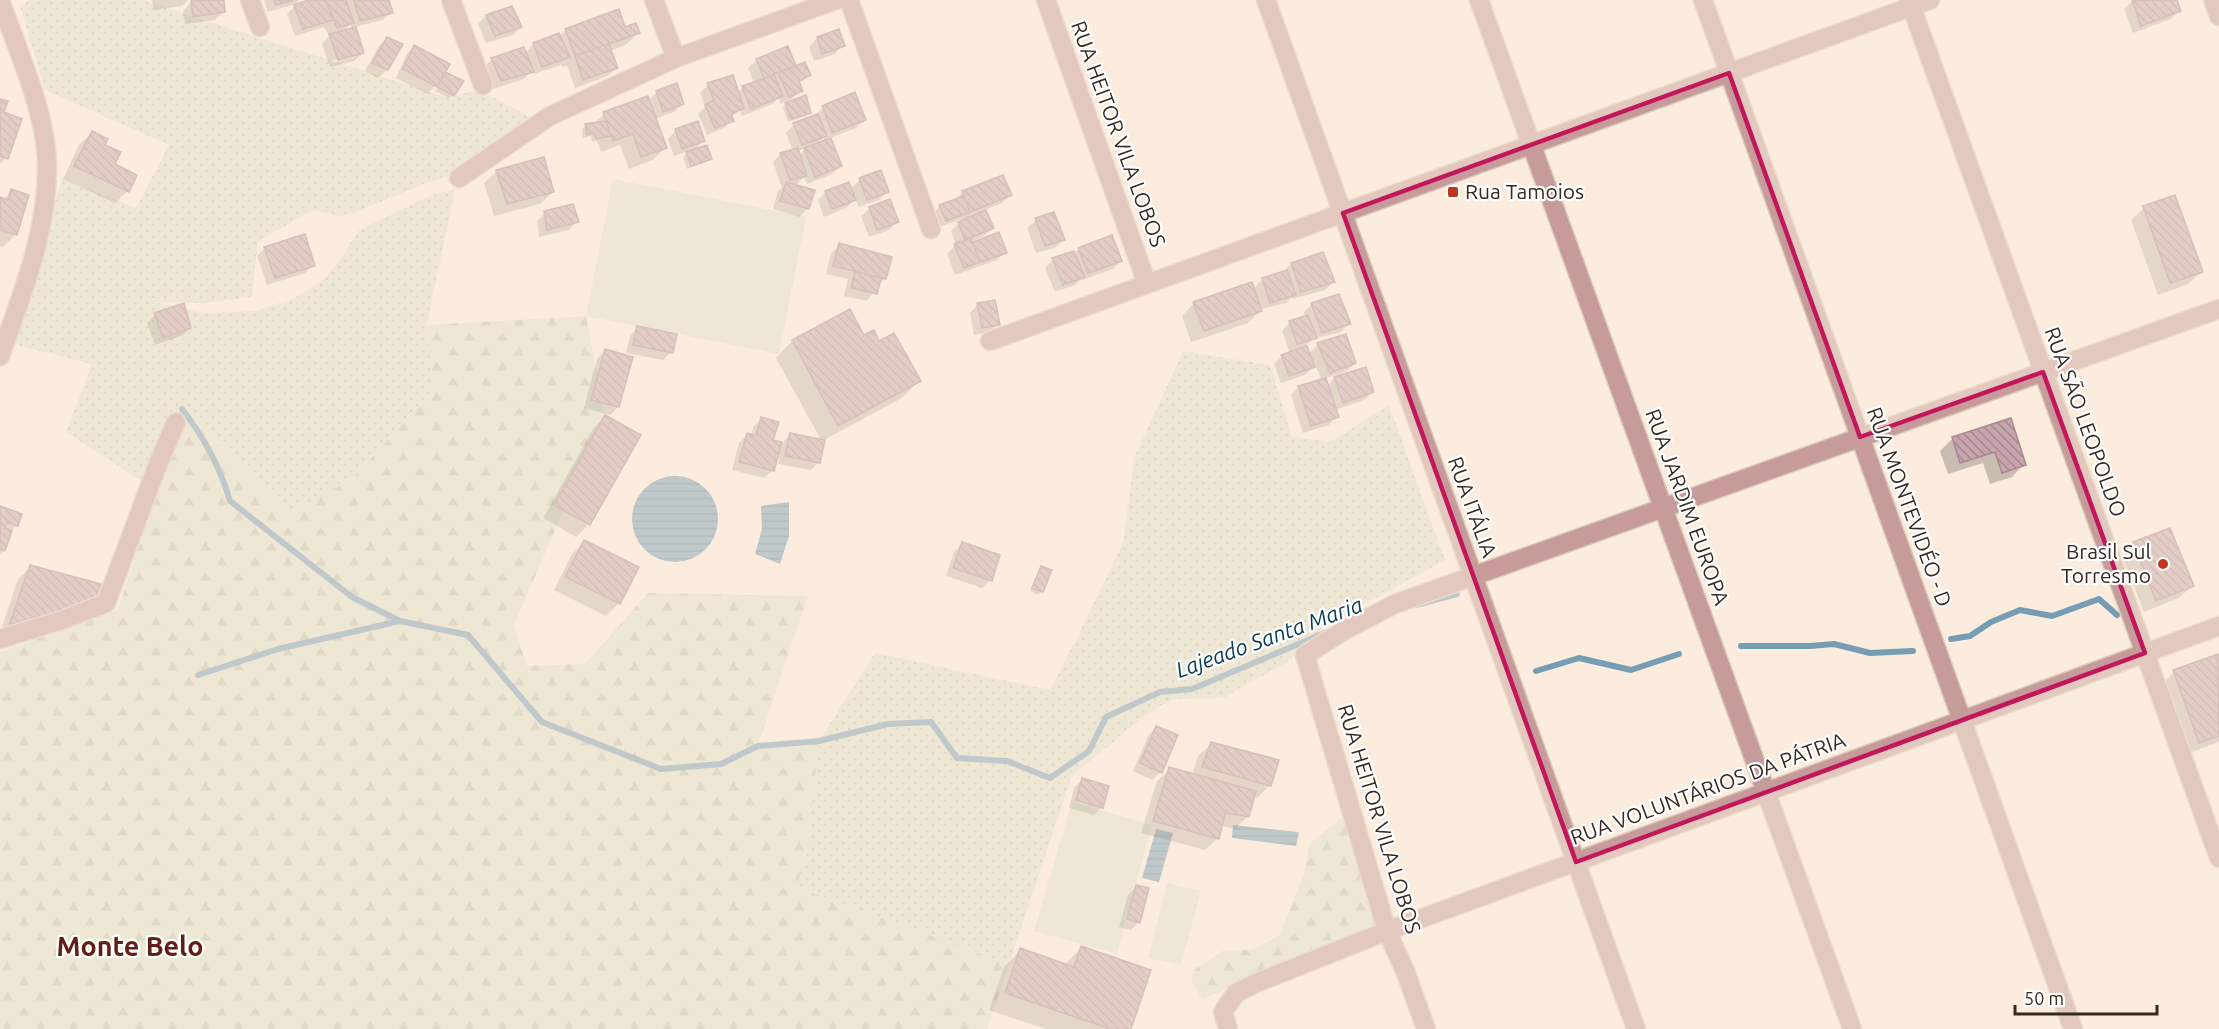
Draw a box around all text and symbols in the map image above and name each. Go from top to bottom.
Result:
street label: RUA HEITOR VILA LOBOS [1067,17,1171,250]
place label: Rua Tamoios [1465,179,1584,203]
marker: Rua Tamoios [1446,185,1460,199]
street label: RUA SÃO LEOPOLDO [2040,323,2131,520]
street label: RUA MONTEVIDÉO - D [1863,404,1957,610]
street label: RUA JARDIM EUROPA [1641,405,1735,608]
street label: RUA ITÁLIA [1444,453,1502,560]
place label: Brasil Sul Torresmo [2061,539,2151,587]
marker: Brasil Sul Torresmo [2156,557,2170,571]
water label: Lajeado Santa Maria [1172,591,1366,682]
street label: RUA HEITOR VILA LOBOS [1334,701,1426,936]
street label: RUA VOLUNTÁRIOS DA PÁTRIA [1567,727,1849,849]
district label: Monte Belo [56,931,204,961]
scale bar [2015,978,2158,1016]
text: 50 m [2024,988,2064,1008]

